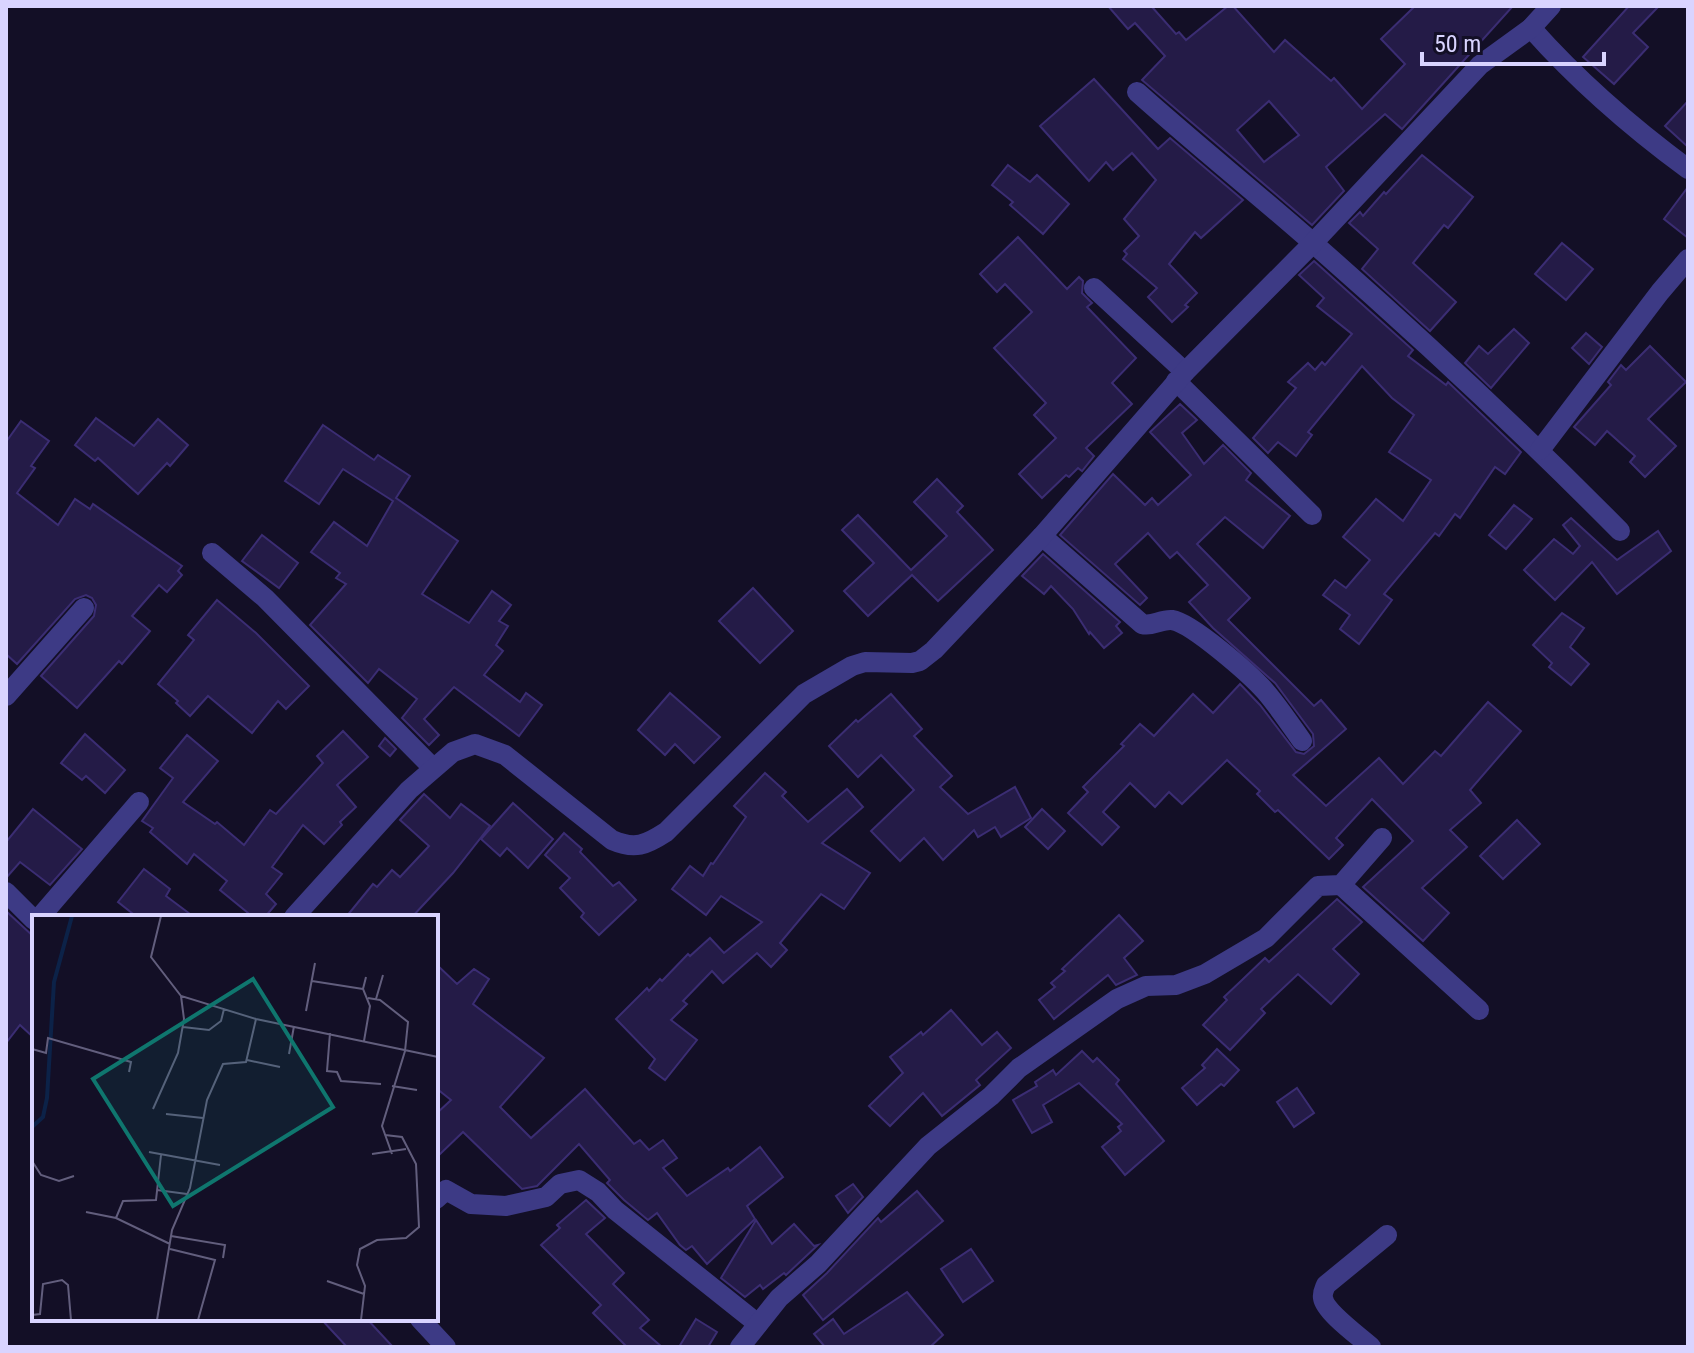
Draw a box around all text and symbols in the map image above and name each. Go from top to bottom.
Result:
scale bar [1422,16,1604,66]
text: 50 m [1434,30,1481,58]
inset map [32,915,438,1321]

